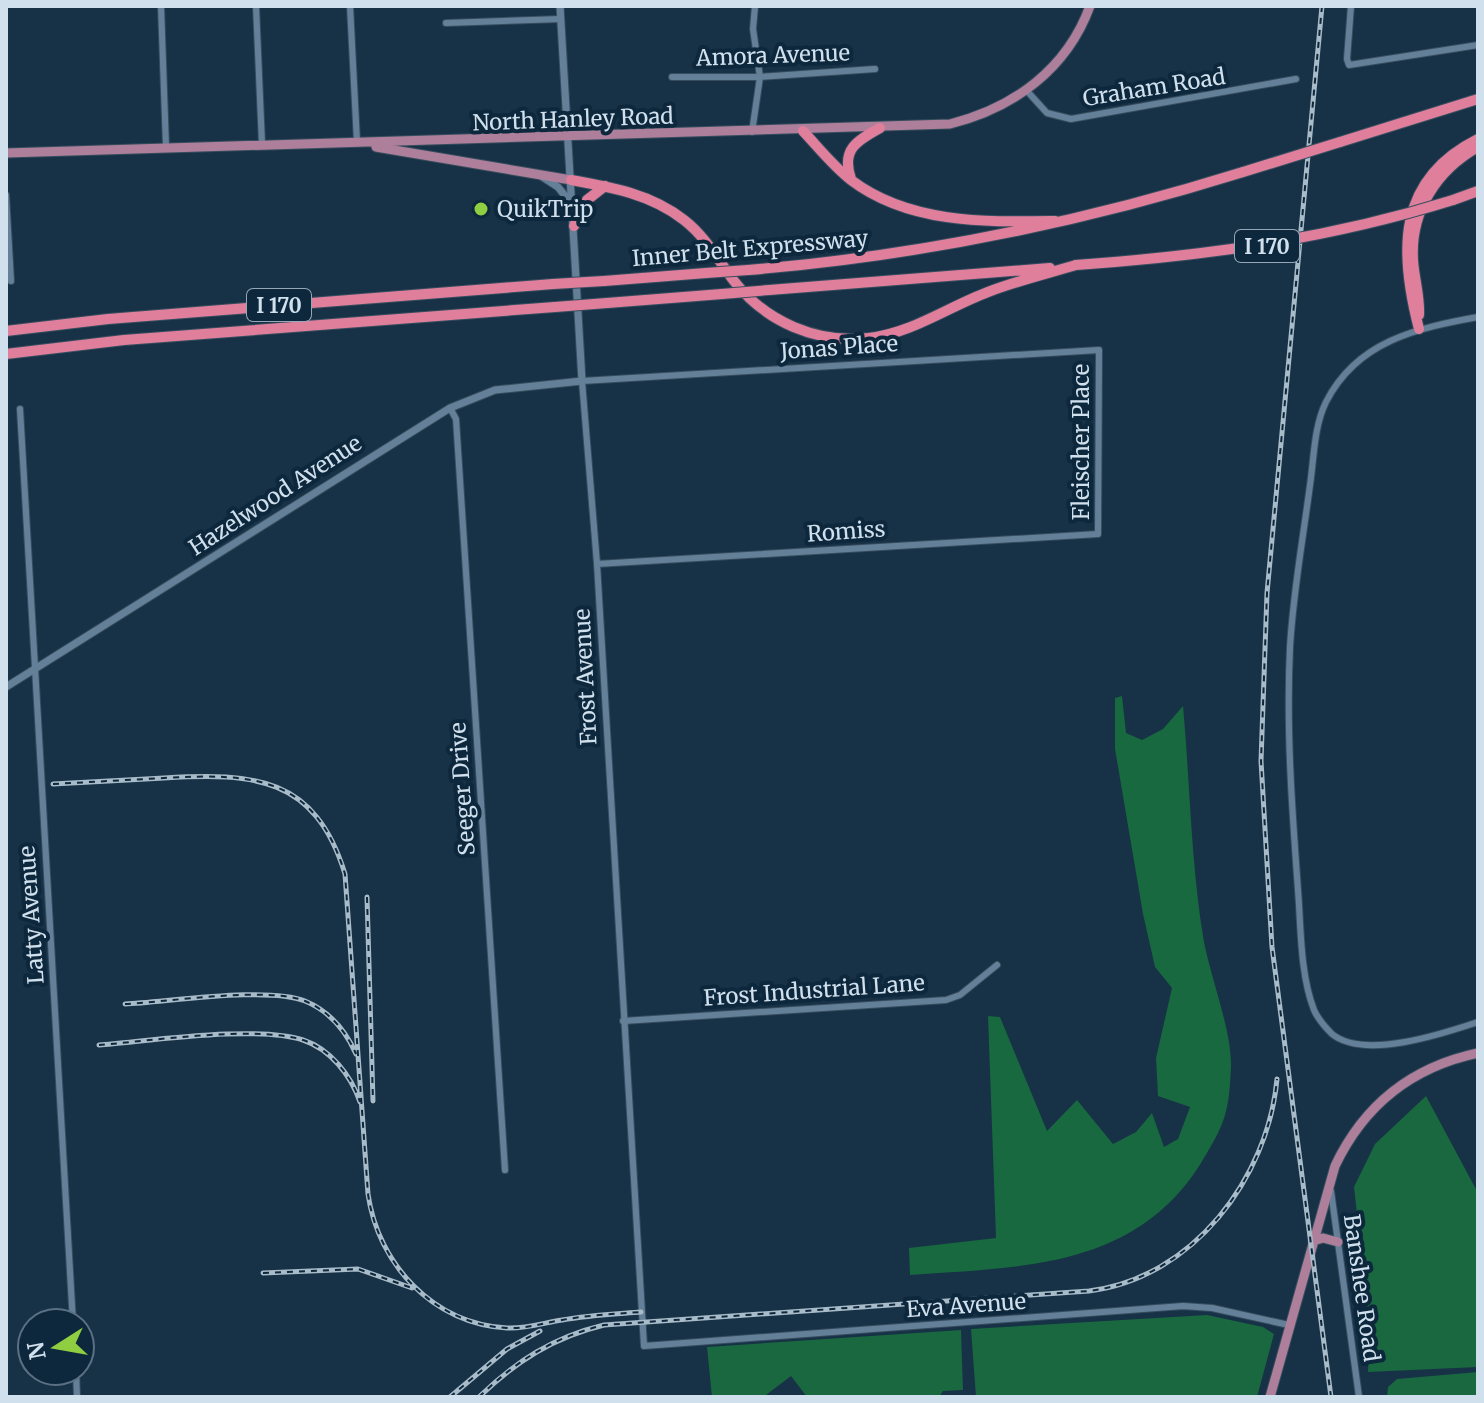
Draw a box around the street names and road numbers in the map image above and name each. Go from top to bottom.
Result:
street label: Amora Avenue [695,38,850,72]
street label: Graham Road [1081,62,1227,112]
street label: North Hanley Road [472,101,674,137]
street label: Inner Belt Expressway [631,224,869,272]
road number: I 170 [1235,230,1299,262]
road number: I 170 [247,289,311,321]
street label: Jonas Place [778,329,899,365]
street label: Fleischer Place [1067,364,1095,520]
street label: Hazelwood Avenue [183,429,367,561]
street label: Romiss [806,514,886,548]
street label: Frost Avenue [567,608,603,746]
street label: Seeger Drive [443,721,481,857]
street label: Latty Avenue [12,845,50,985]
street label: Frost Industrial Lane [702,968,926,1012]
street label: Banshee Road [1338,1212,1386,1364]
street label: Eva Avenue [905,1287,1027,1323]

